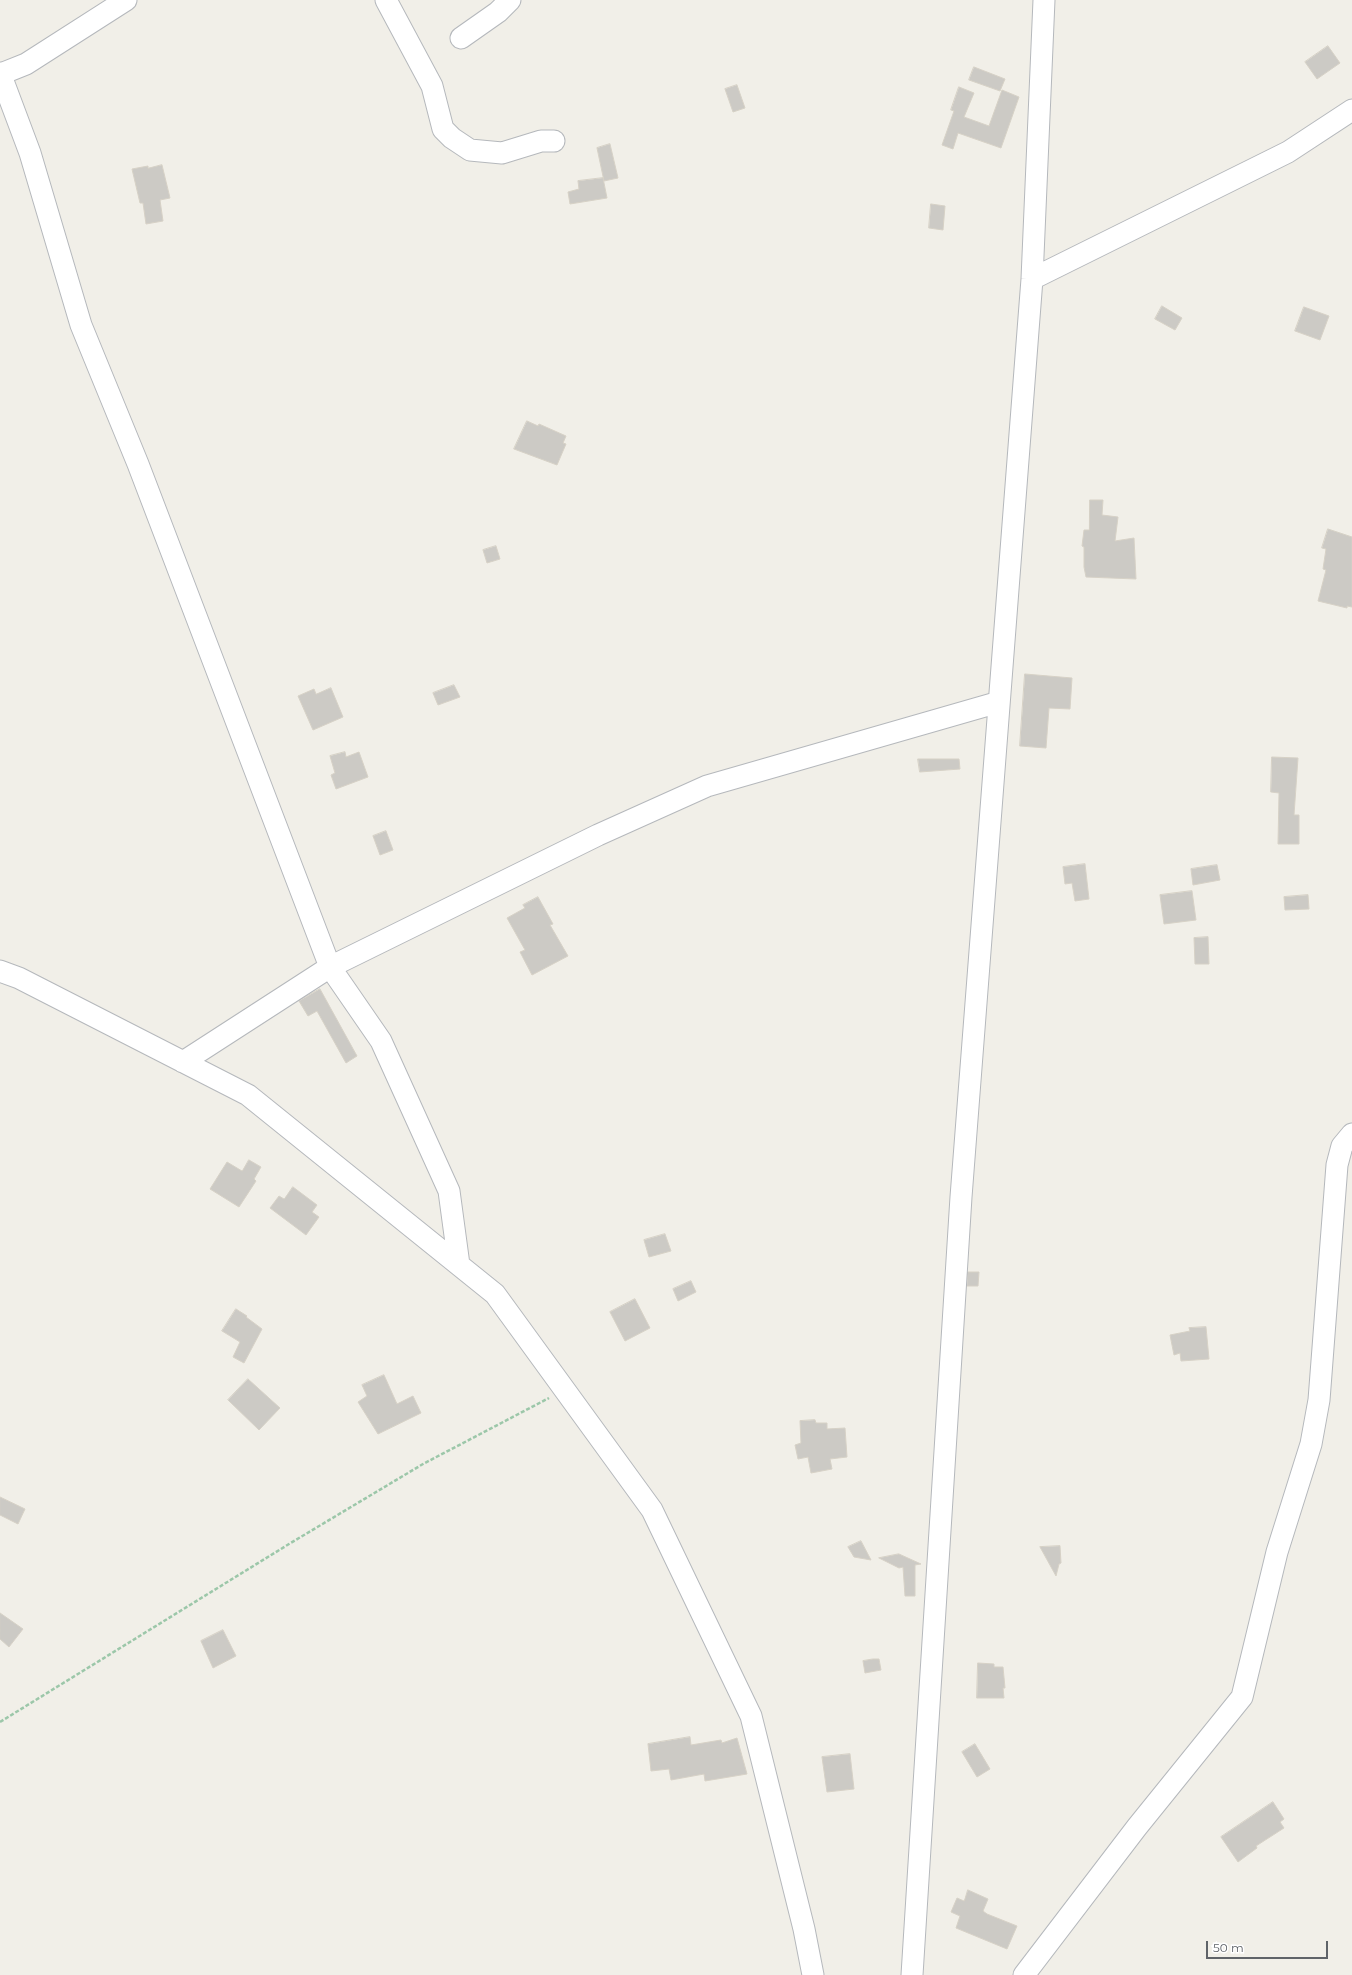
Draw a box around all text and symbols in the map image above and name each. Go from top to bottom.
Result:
scale bar [1208,1933,1330,1959]
text: 50 m [1213,1940,1244,1955]

